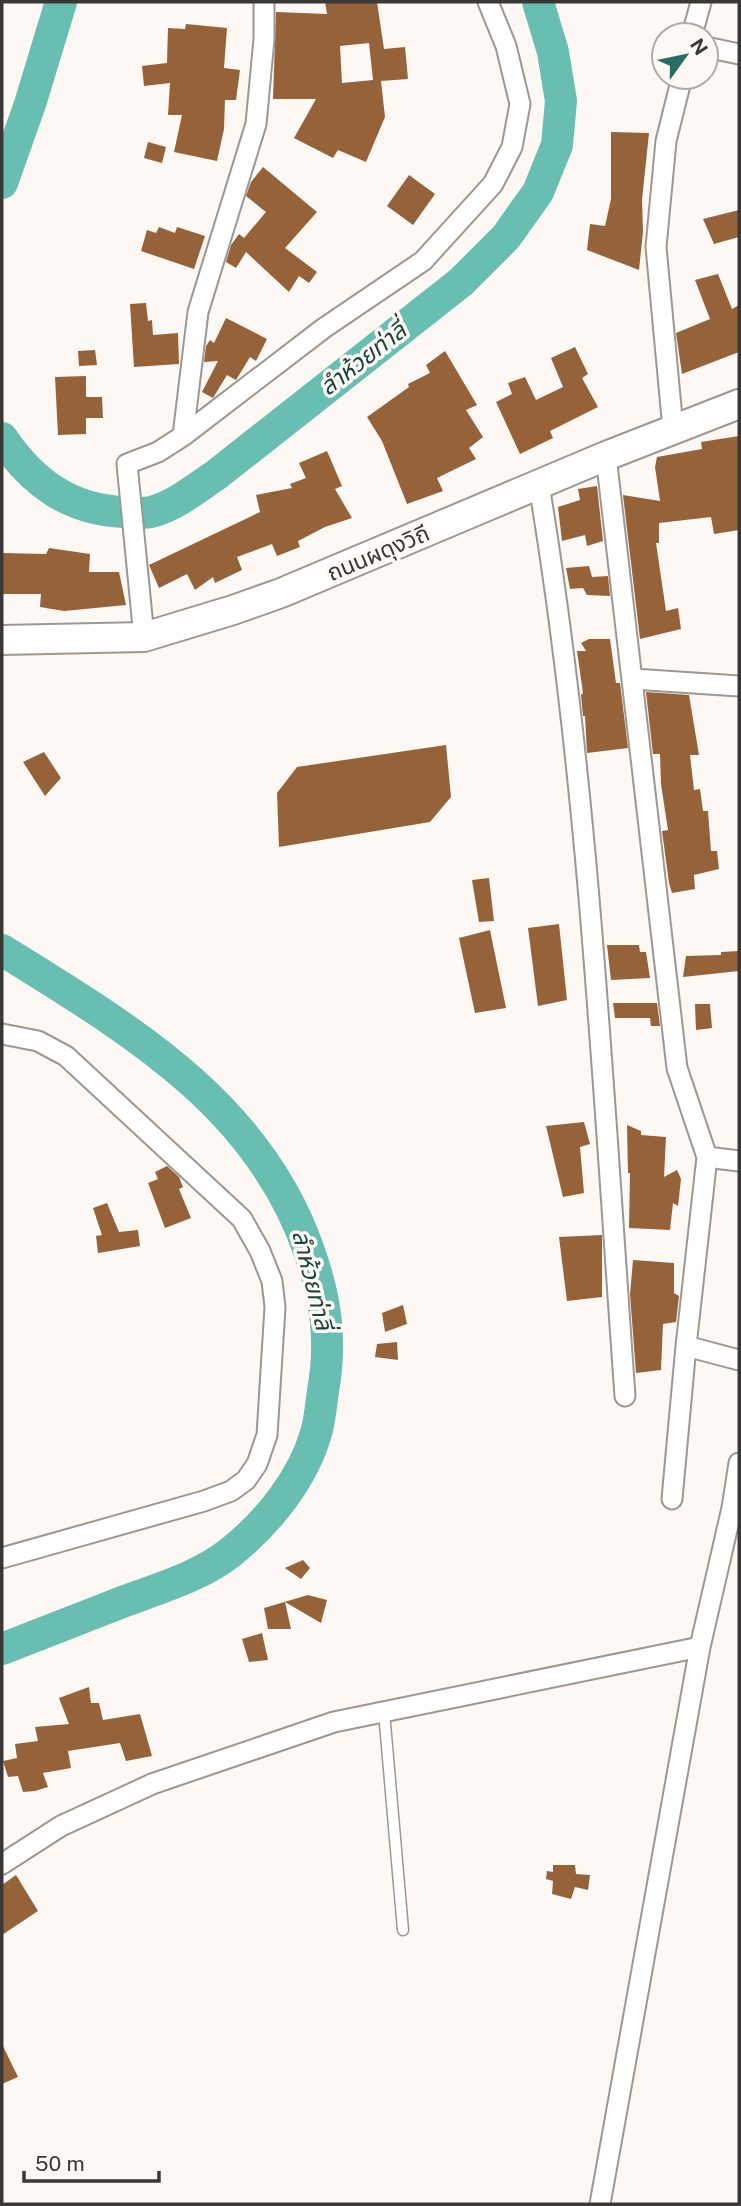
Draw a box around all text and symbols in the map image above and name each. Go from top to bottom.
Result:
north arrow [650,21,720,91]
text: N [686,35,713,59]
water label: ลำห้วยท่าลี่ [312,312,414,401]
street label: ถนนผดุงวิถี [323,519,433,587]
water label: ลำห้วยท่าลี่ [287,1227,342,1336]
scale bar [24,2140,159,2184]
text: 50 m [35,2151,85,2176]

